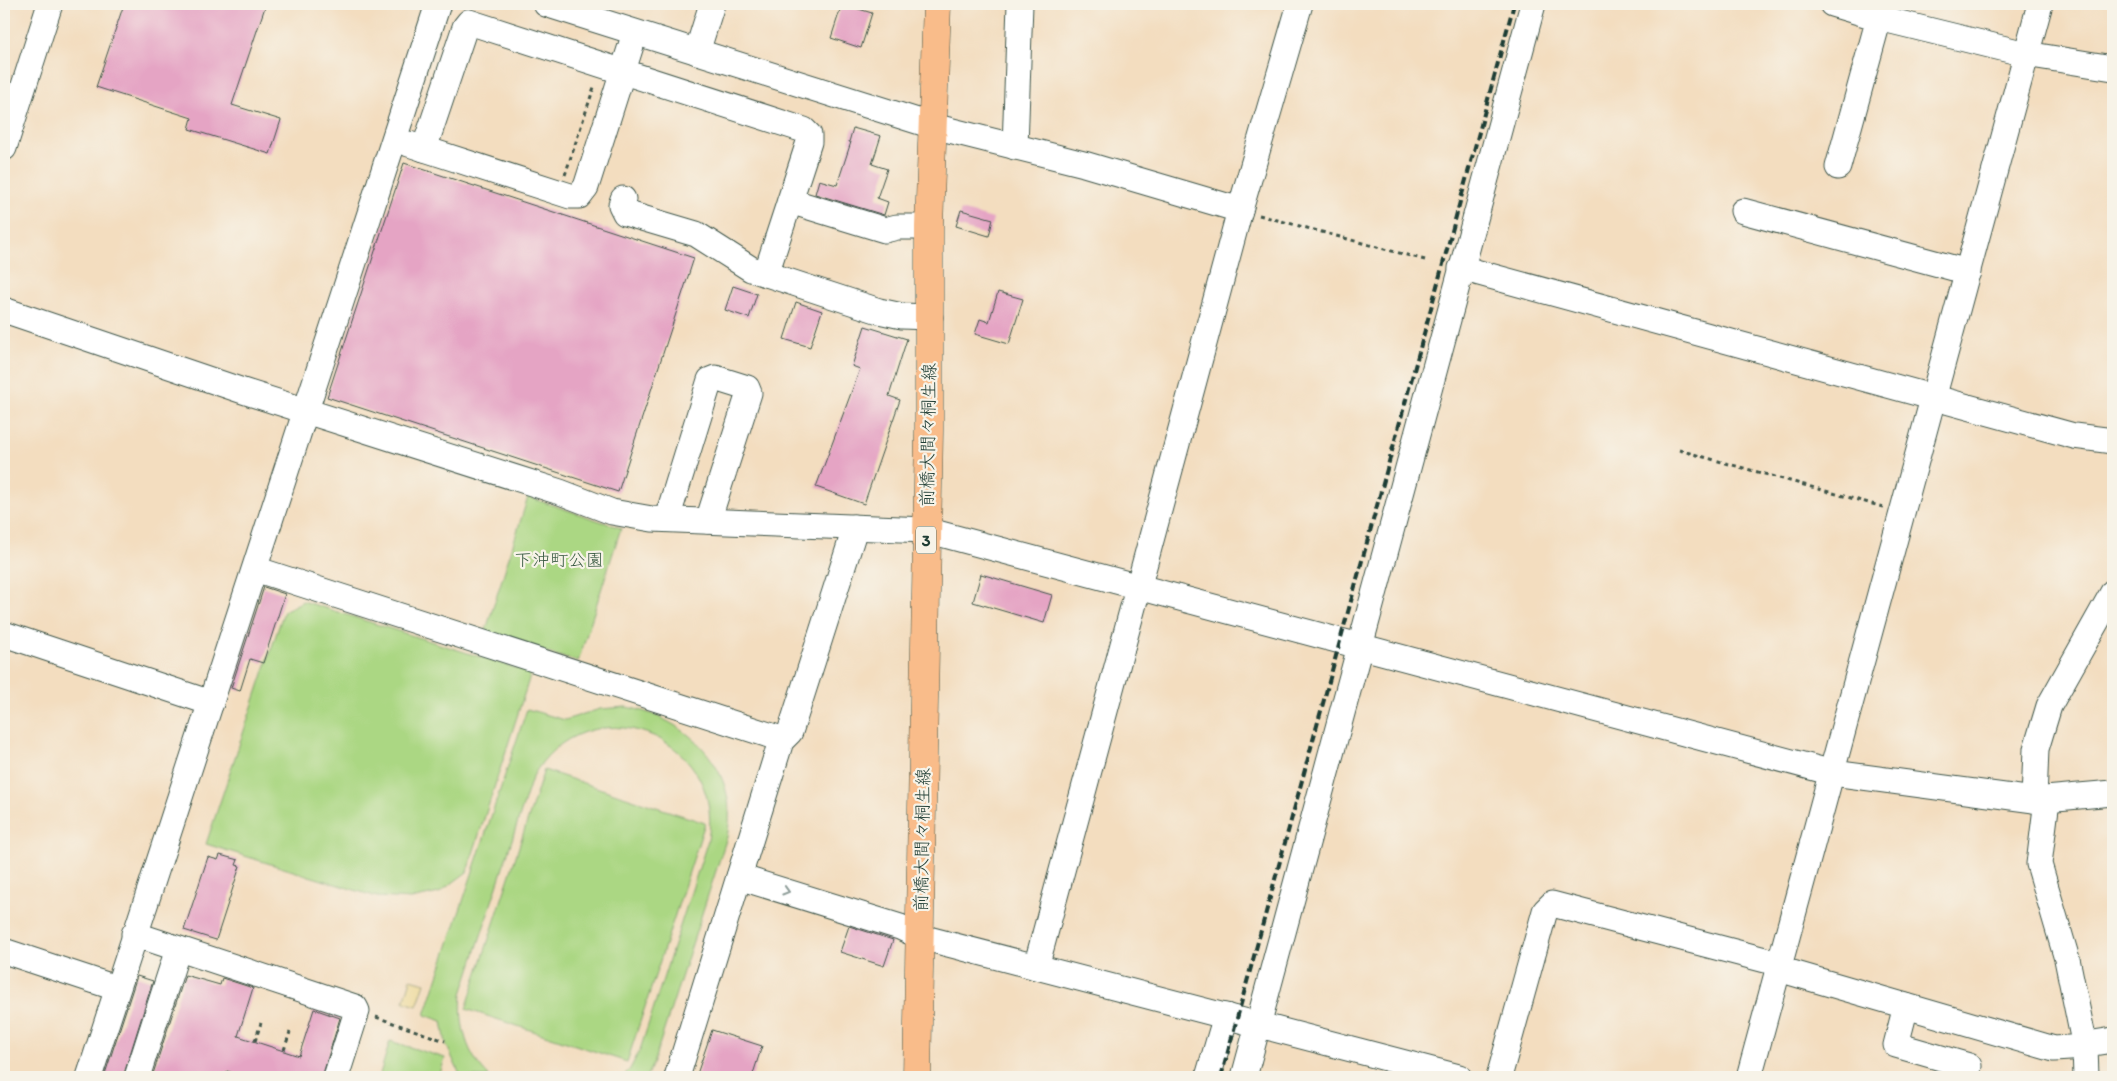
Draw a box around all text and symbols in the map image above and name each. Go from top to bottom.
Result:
street label: 前橋大間々桐生線 [916,363,940,507]
road number: 3 [916,526,936,554]
park label: 下沖町公園 [514,549,604,571]
street label: 前橋大間々桐生線 [910,768,934,912]
one-way arrow [781,885,789,895]

